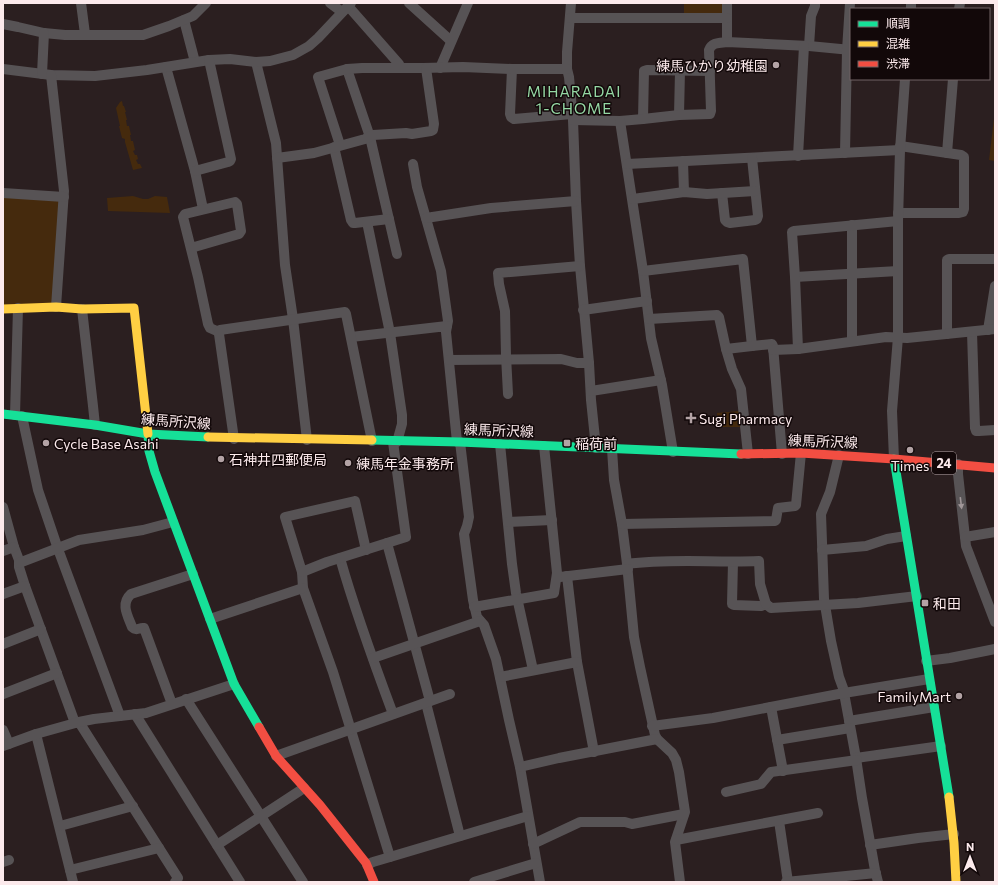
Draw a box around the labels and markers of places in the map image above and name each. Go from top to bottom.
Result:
place label: 練馬ひかり幼稚園 [656,57,768,74]
marker: 練馬ひかり幼稚園 [771,60,781,70]
place label: Sugi Pharmacy [699,410,792,427]
marker: Sugi Pharmacy [686,413,696,423]
place label: Cycle Base Asahi [54,435,159,452]
place label: 稲荷前 [575,435,617,452]
marker: Cycle Base Asahi [41,438,51,448]
marker: 稲荷前 [562,438,572,448]
marker: Times [905,445,915,455]
place label: 石神井四郵便局 [229,451,327,468]
marker: 石神井四郵便局 [216,454,226,464]
place label: 練馬年金事務所 [356,455,454,472]
place label: Times [891,457,929,474]
marker: 練馬年金事務所 [343,458,353,468]
place label: 和田 [933,595,961,612]
marker: 和田 [920,598,930,608]
place label: FamilyMart [877,688,951,705]
marker: FamilyMart [954,691,964,701]

